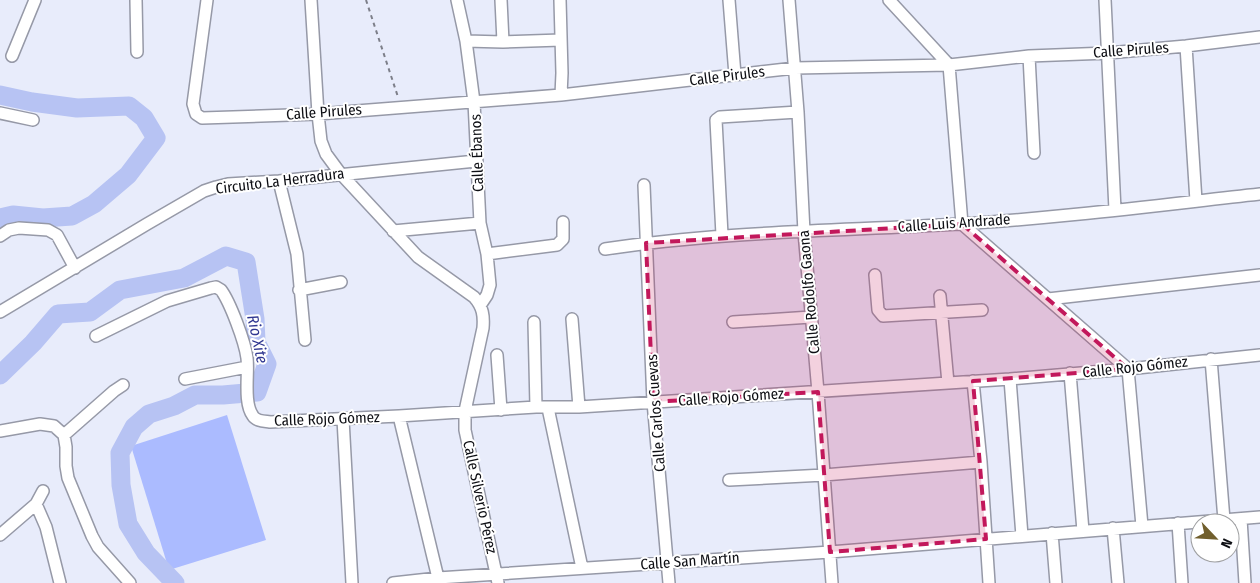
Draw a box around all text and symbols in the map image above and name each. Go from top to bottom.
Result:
street label: Calle Pirules [1093,38,1169,62]
street label: Calle Pirules [688,62,766,90]
street label: Calle Pirules [286,100,362,124]
street label: Calle Ébanos [467,114,487,192]
street label: Circuito La Herradura [215,164,345,198]
street label: Calle Luis Andrade [897,210,1011,236]
street label: Calle Rodolfo Gaona [795,229,823,355]
water label: Rio Xite [243,313,272,365]
street label: Calle Rojo Gómez [1081,353,1189,381]
street label: Calle Carlos Cuevas [643,354,669,472]
street label: Calle Rojo Gómez [678,384,784,410]
street label: Calle Rojo Gómez [274,408,380,430]
street label: Calle Silverio Pérez [459,438,501,556]
north arrow [1190,513,1240,563]
text: N [1217,536,1236,551]
street label: Calle San Martín [640,549,740,573]

